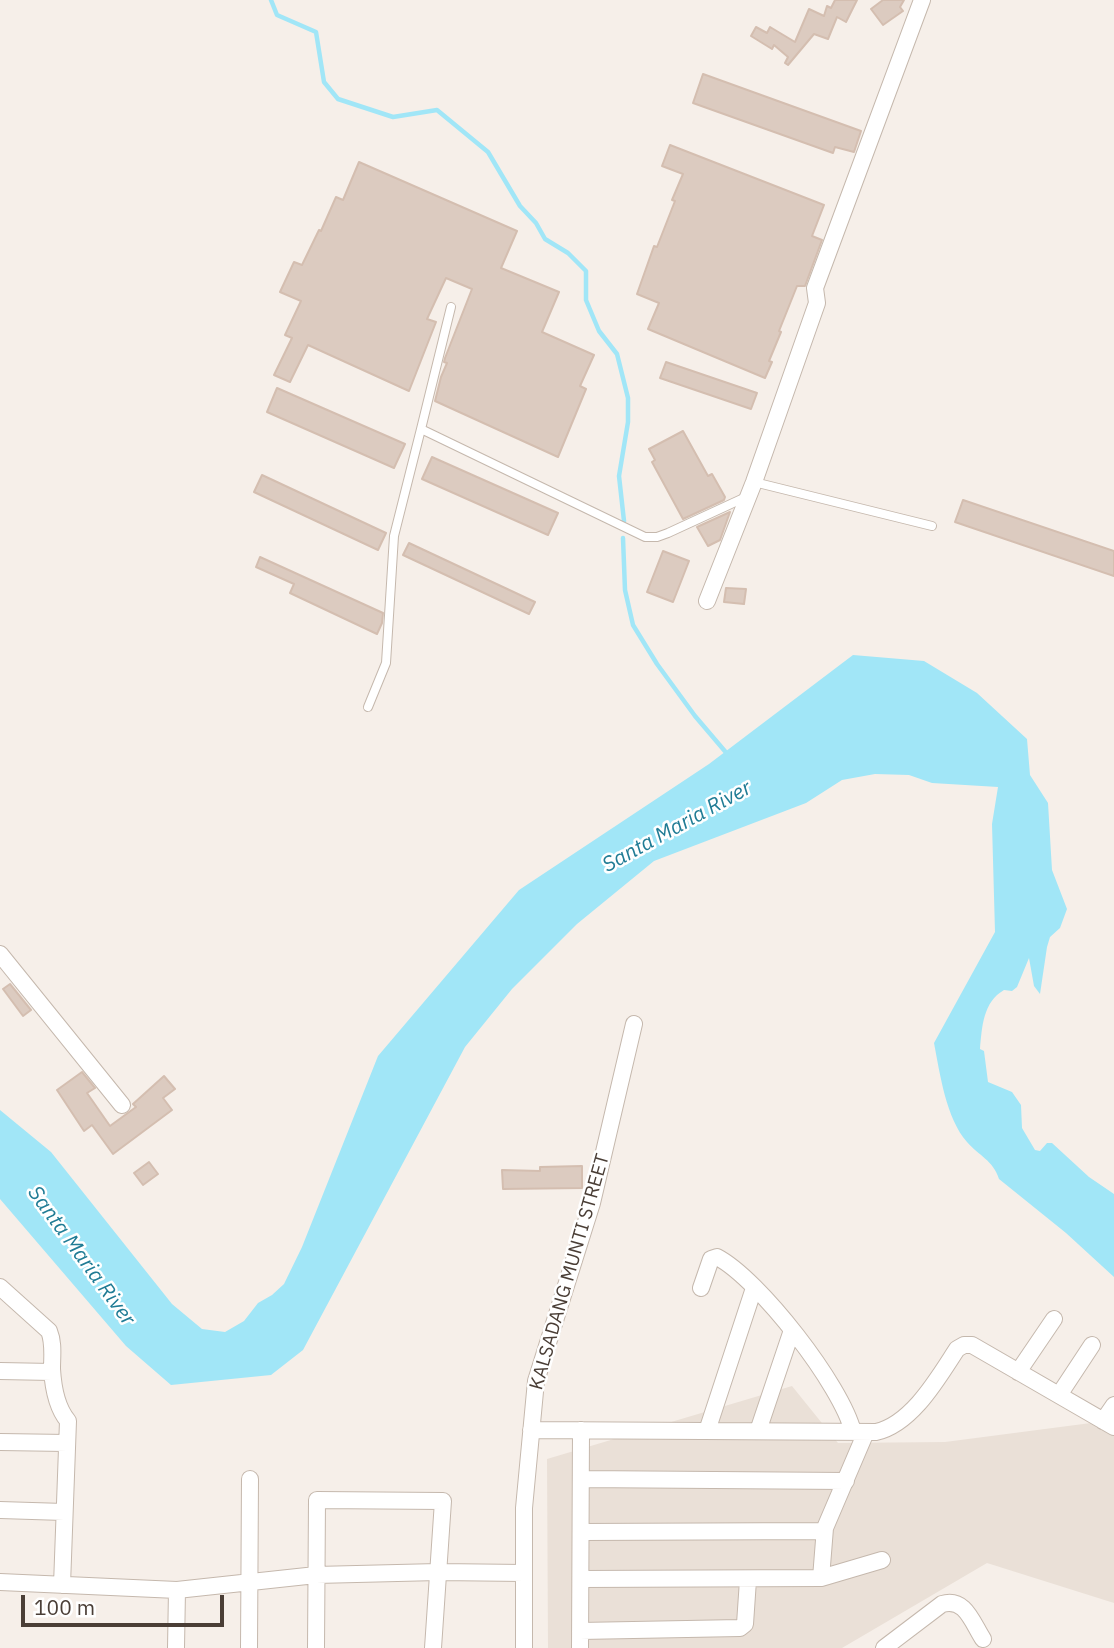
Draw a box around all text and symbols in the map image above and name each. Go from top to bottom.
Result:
water label: Santa Maria River [598,776,756,878]
street label: KALSADANG MUNTI STREET [525,1151,615,1393]
water label: Santa Maria River [22,1181,140,1331]
scale bar [24,1582,228,1626]
text: 100 m [34,1593,95,1621]

